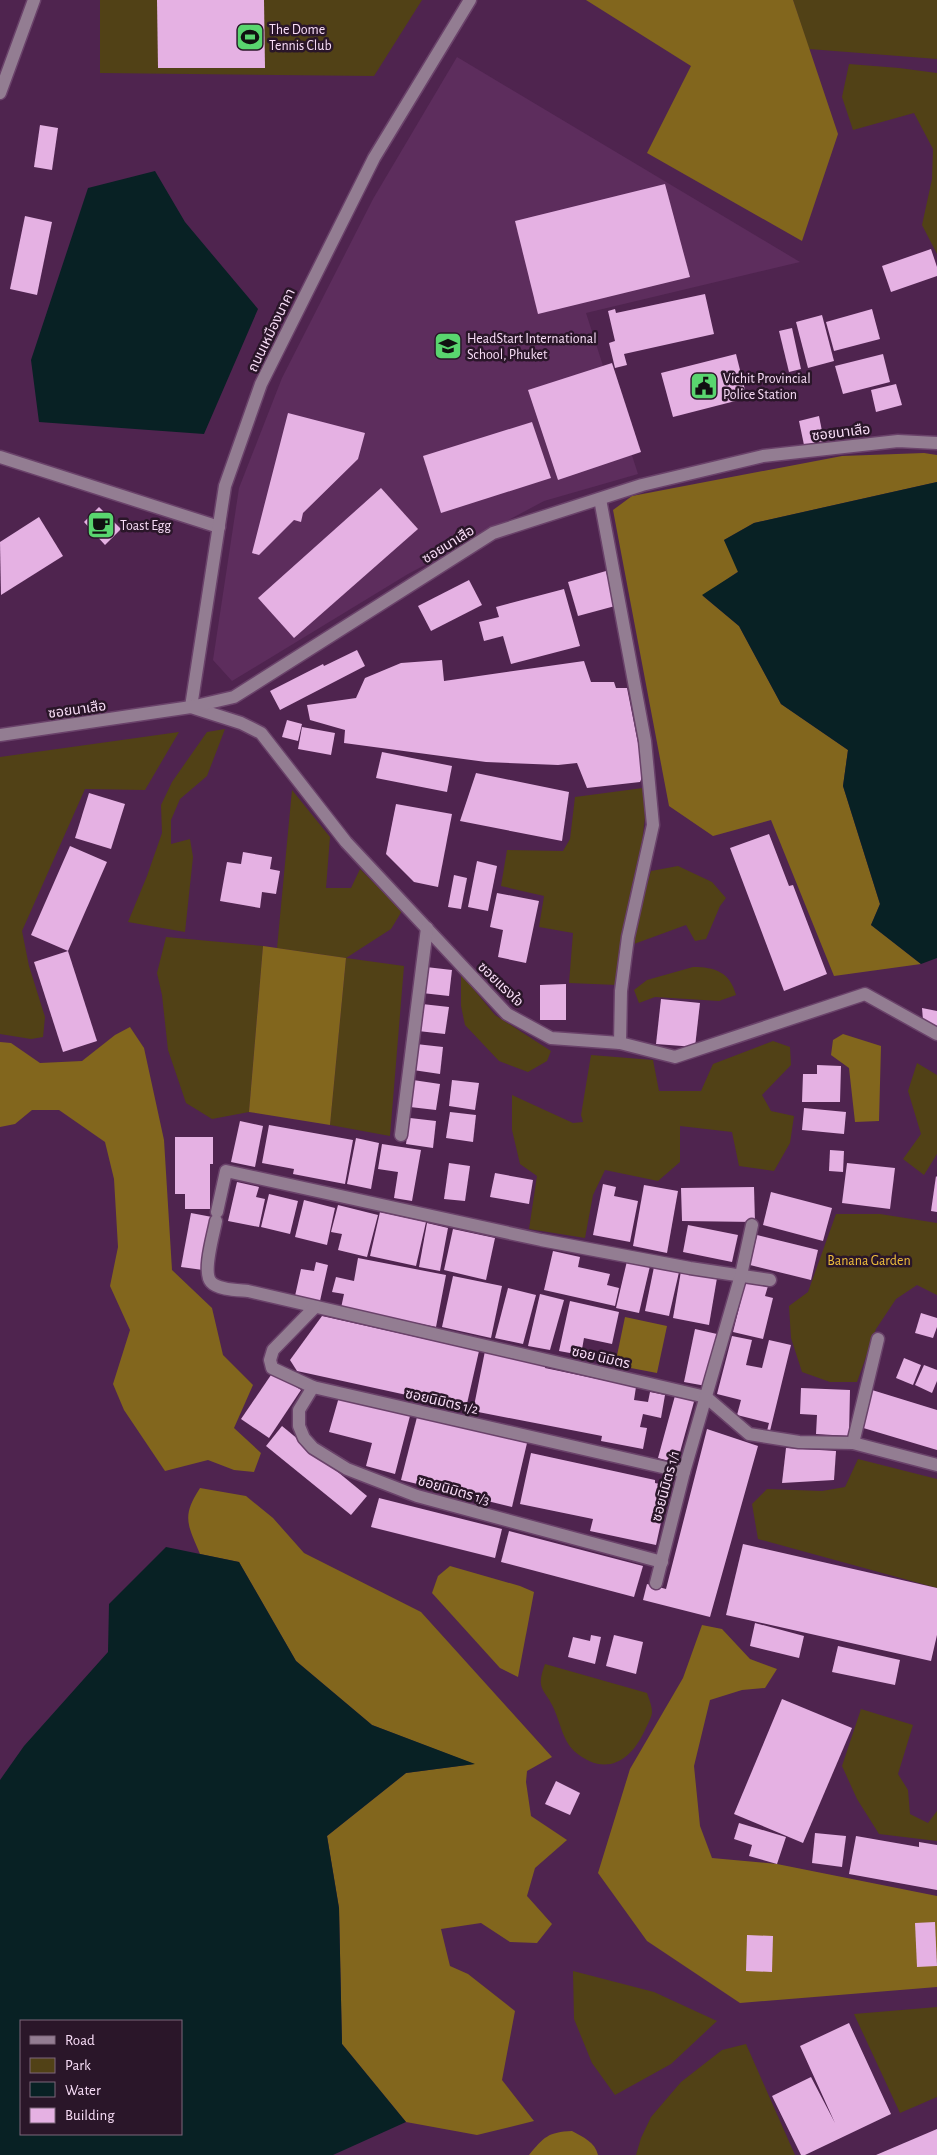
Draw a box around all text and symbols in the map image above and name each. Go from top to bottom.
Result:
sports icon: The Dome Tennis Club [235,22,265,52]
place label: The Dome Tennis Club [269,23,332,53]
street label: ถนนเหมืองนาคา [245,286,298,374]
school or university icon: HeadStart International School, Phuket [433,331,463,361]
place label: HeadStart International School, Phuket [467,332,597,362]
public building icon: Vichit Provincial Police Station [689,371,719,401]
place label: Vichit Provincial Police Station [723,372,811,402]
street label: ซอยนาเสือ [811,421,871,444]
cafe icon: Toast Egg [86,510,116,540]
place label: Toast Egg [120,519,171,533]
street label: ซอยนาเสือ [420,523,477,566]
street label: ซอยนาเสือ [47,698,107,721]
street label: ซอยแรงใจ [475,959,527,1010]
park label: Banana Garden [827,1254,911,1268]
street label: ซอย นิมิตร [570,1344,631,1372]
street label: ซอยนิมิตร 1/2 [404,1387,480,1417]
street label: ซอยนิมิตร 1/1 [650,1449,682,1523]
street label: ซอยนิมิตร 1/3 [416,1474,491,1508]
legend [20,2020,182,2135]
text: Road [65,2033,95,2048]
text: Park [65,2058,91,2073]
text: Water [65,2083,101,2098]
text: Building [65,2108,115,2123]

